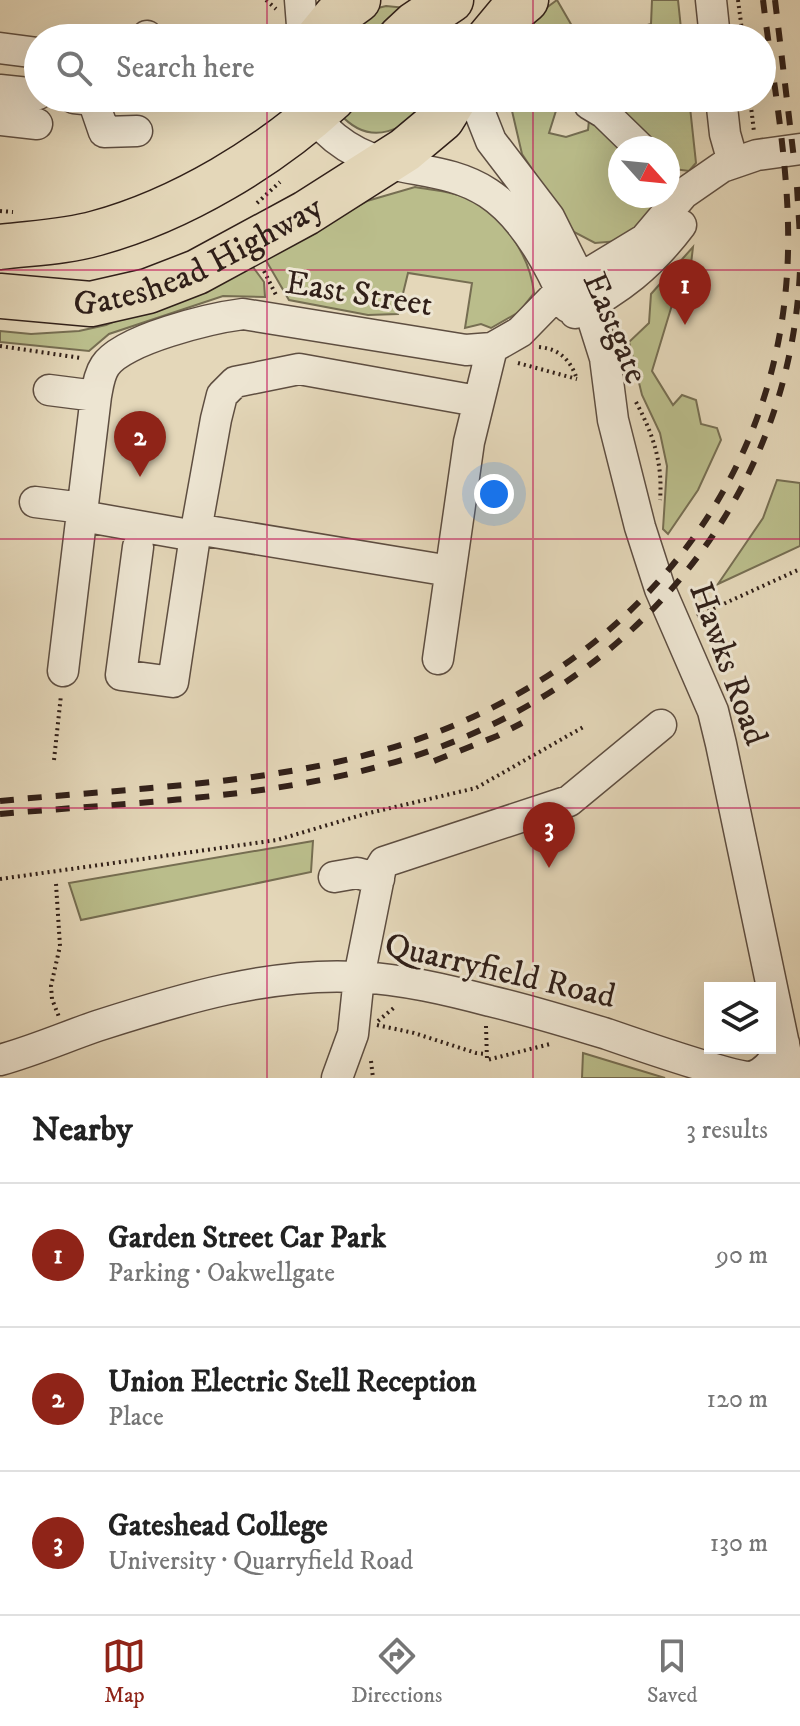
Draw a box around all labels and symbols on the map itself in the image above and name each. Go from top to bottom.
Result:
north arrow [608,136,680,208]
street label: Gateshead Highway [72,186,332,325]
pin: 1 [659,259,711,325]
street label: East Street [282,262,436,326]
street label: Eastgate [573,266,657,390]
pin: 2 [114,411,166,477]
your location [474,474,514,514]
street label: Hawks Road [679,577,777,751]
pin: 3 [523,802,575,868]
street label: Quarryfield Road [380,924,620,1018]

